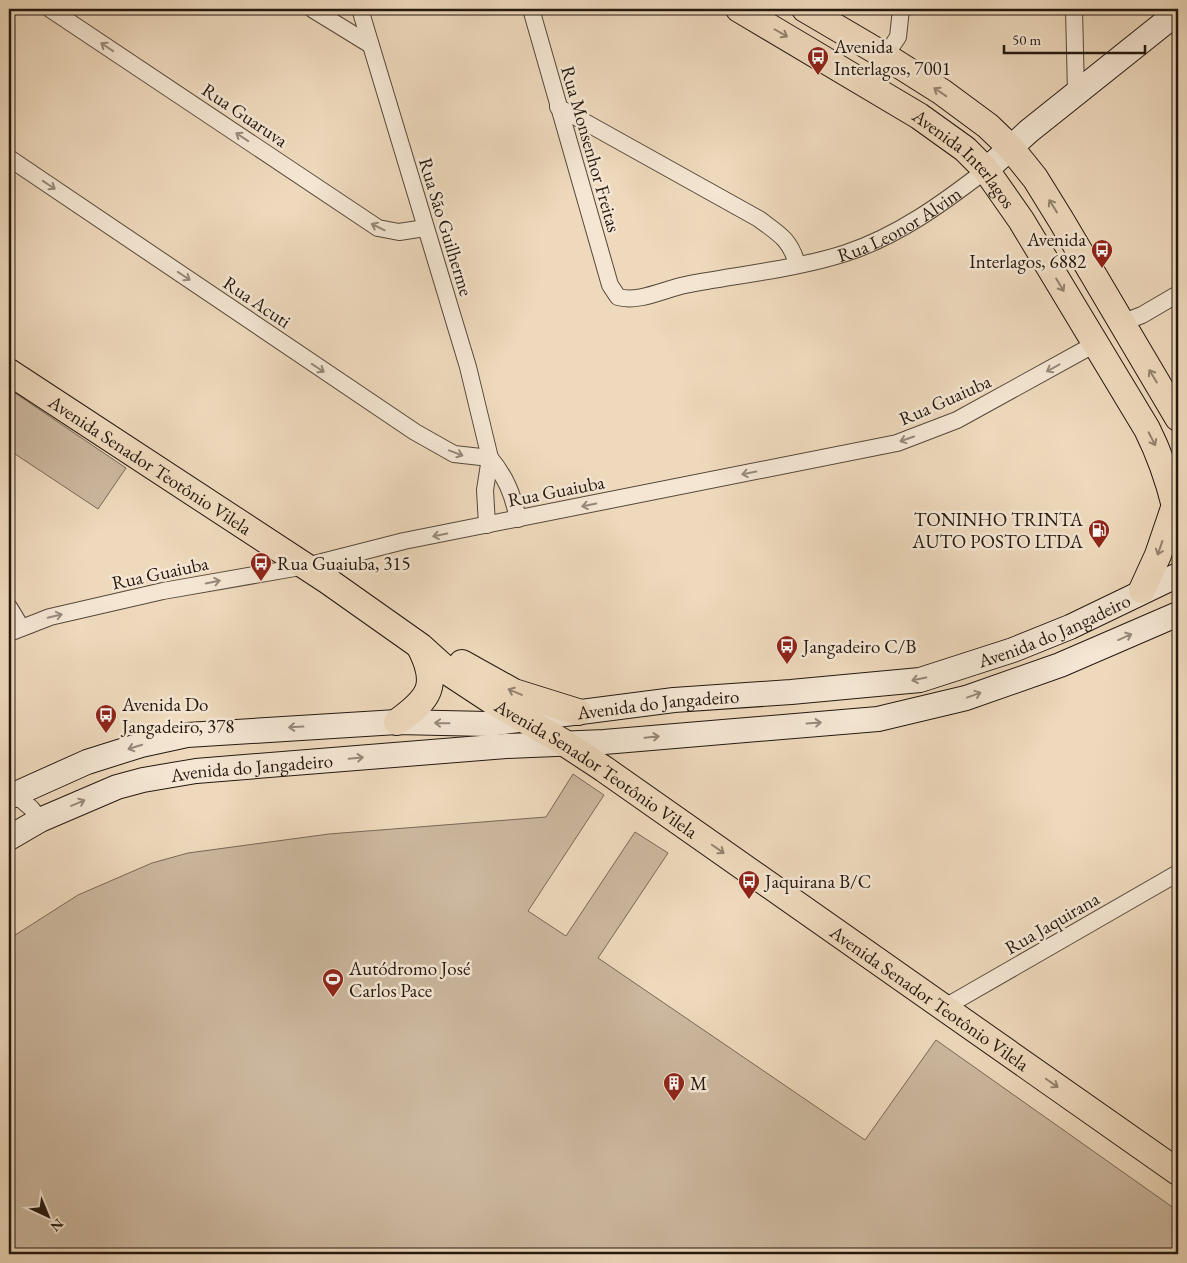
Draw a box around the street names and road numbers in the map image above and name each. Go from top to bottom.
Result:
street label: Rua Monsenhor Freitas [555,63,627,235]
street label: Rua Guaruva [197,77,293,153]
street label: Avenida Interlagos [907,102,1021,213]
street label: Rua São Guilherme [413,155,479,299]
street label: Rua Leonor Alvim [834,180,966,268]
street label: Rua Acuti [218,270,296,334]
street label: Rua Guaiuba [895,368,995,431]
street label: Avenida Senador Teotônio Vilela [43,388,257,540]
street label: Rua Guaiuba [505,469,607,513]
street label: Rua Guaiuba [109,550,211,595]
street label: Avenida do Jangadeiro [974,587,1134,673]
street label: Avenida do Jangadeiro [575,683,740,725]
street label: Avenida Senador Teotônio Vilela [489,692,703,844]
street label: Avenida do Jangadeiro [167,748,334,788]
street label: Rua Jaquirana [1000,886,1104,960]
street label: Avenida Senador Teotônio Vilela [824,919,1035,1077]

